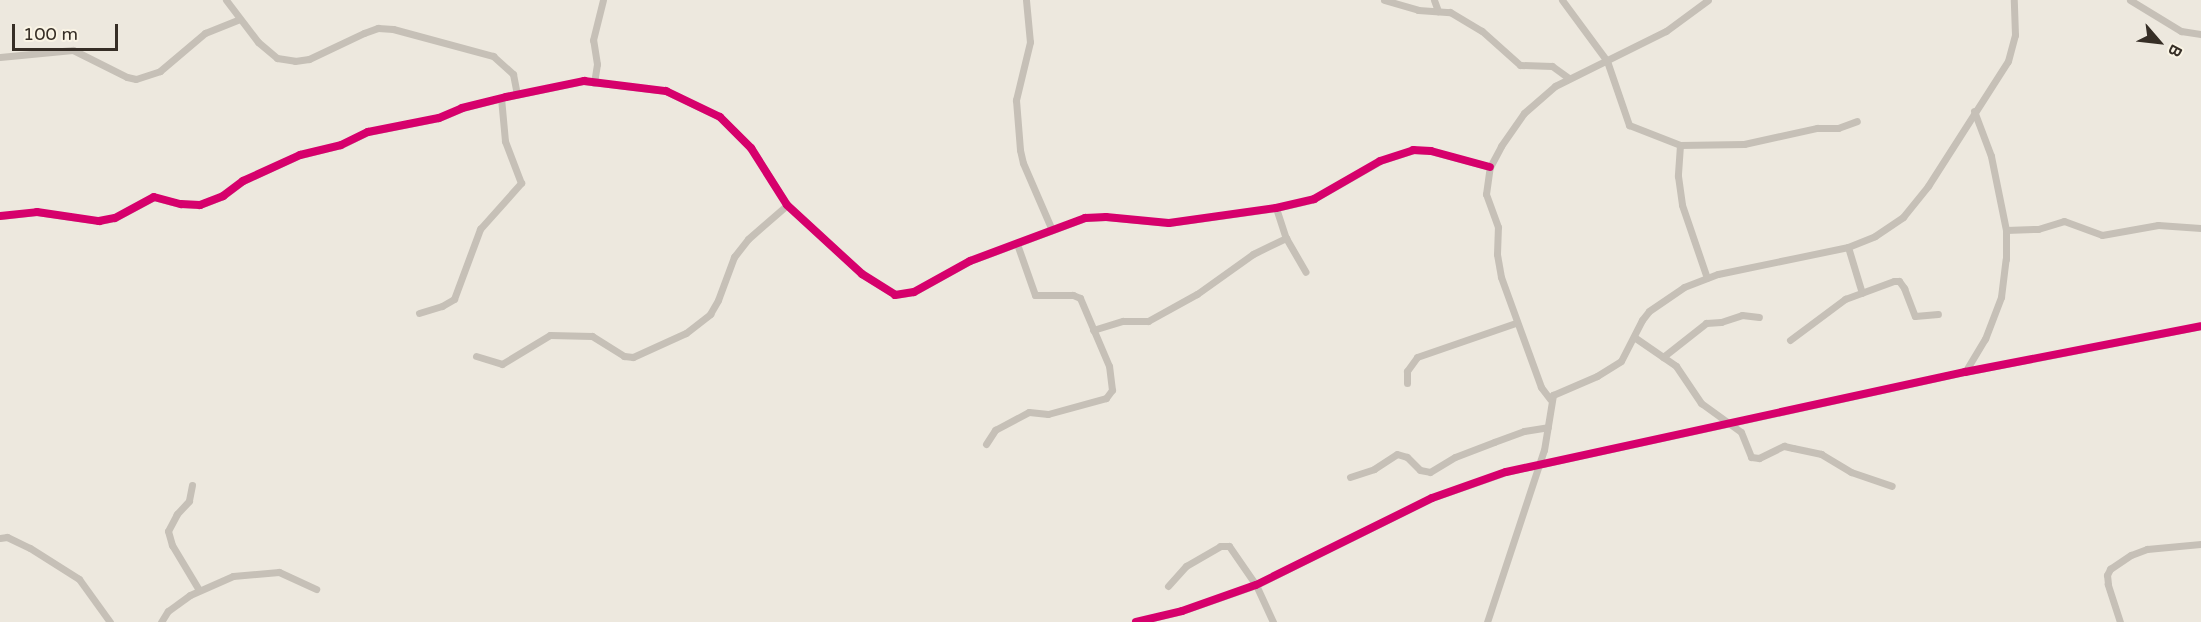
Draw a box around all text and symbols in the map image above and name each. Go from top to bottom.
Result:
scale bar [15,12,122,50]
north arrow [2129,12,2189,72]
text: 100 m [23,23,78,45]
text: B [2163,41,2186,60]

